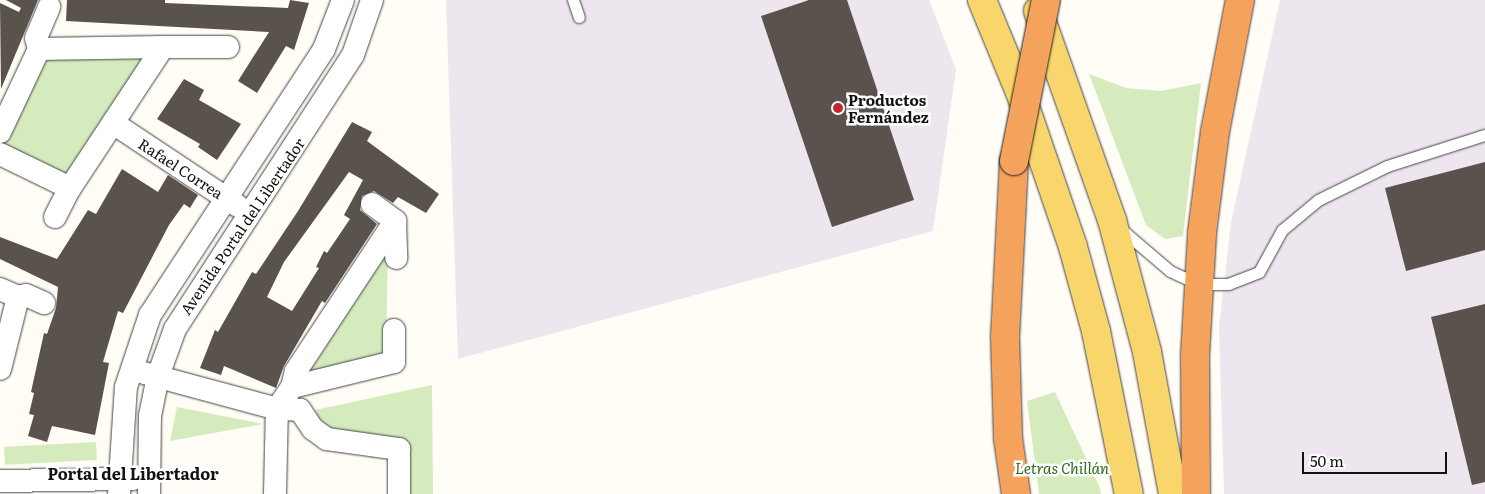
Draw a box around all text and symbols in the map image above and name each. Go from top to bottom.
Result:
place label: Productos Fernández [848,90,929,125]
marker: Productos Fernández [832,102,844,114]
street label: Rafael Correa [135,134,227,202]
street label: Avenida Portal del Libertador [176,134,308,318]
scale bar [1305,442,1450,474]
text: 50 m [1310,449,1344,472]
park label: Letras Chillán [1015,459,1109,477]
district label: Portal del Libertador [47,463,219,483]

